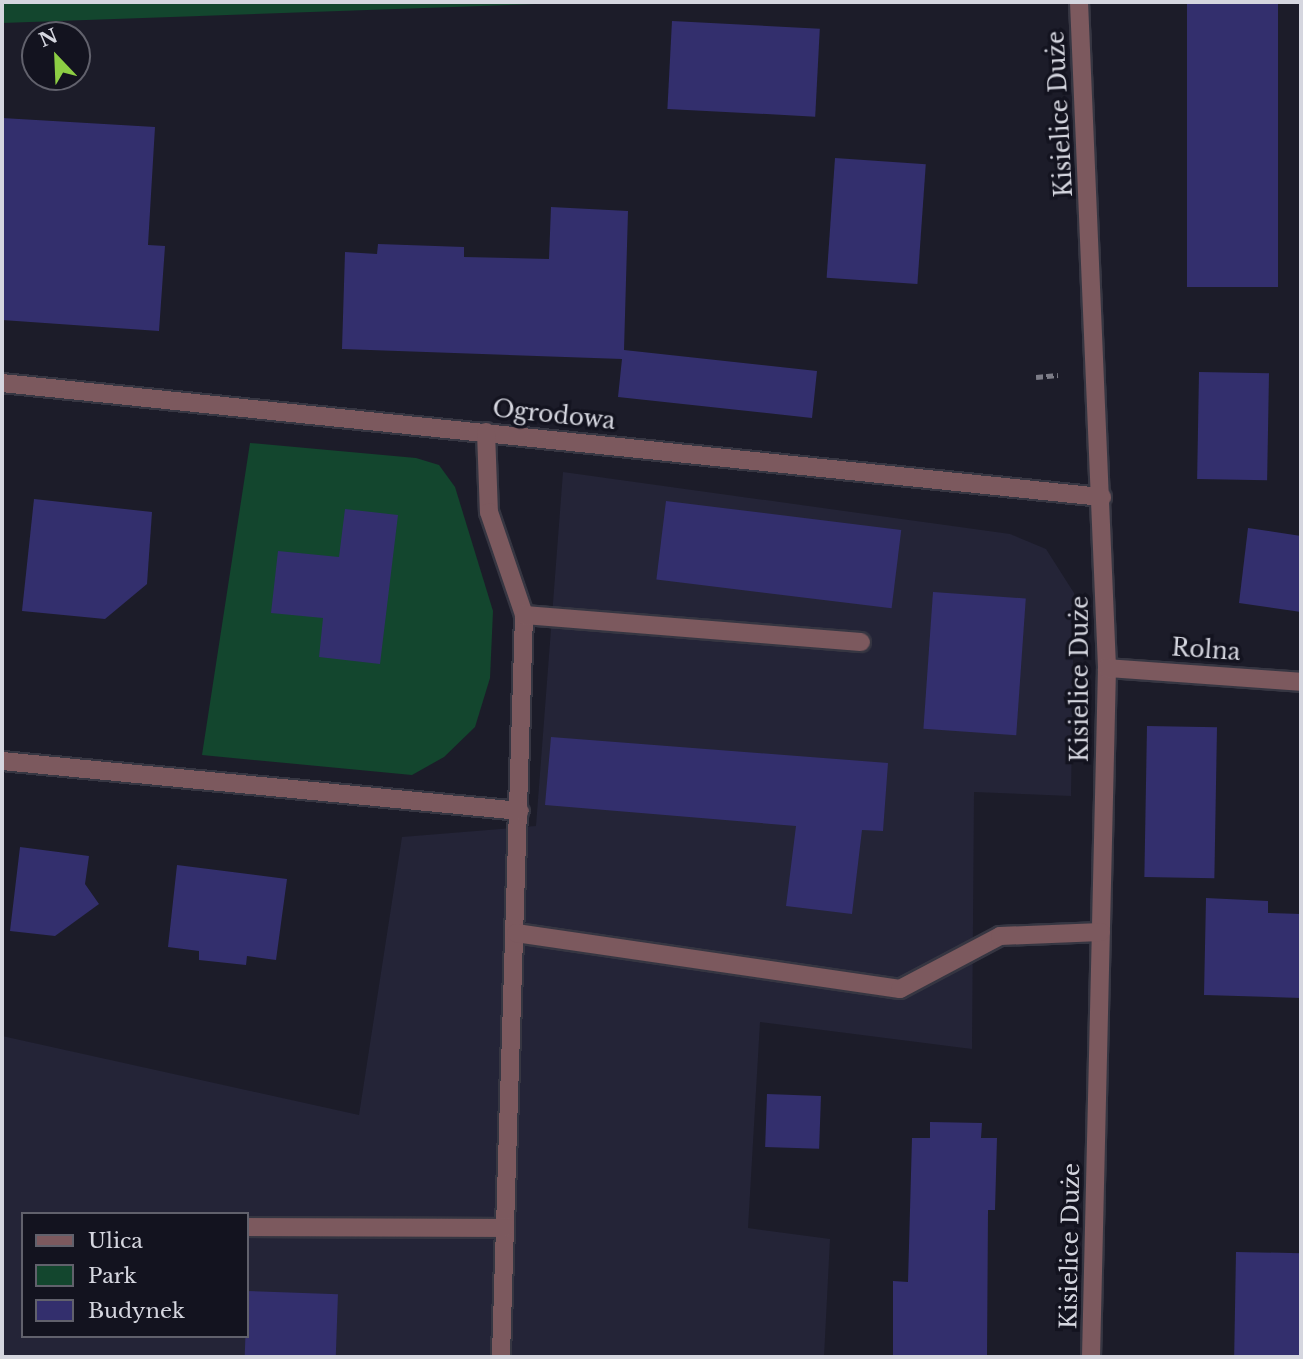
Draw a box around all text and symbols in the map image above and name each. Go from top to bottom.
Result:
north arrow [21,21,91,91]
text: N [36,24,61,52]
street label: Kisielice Duże [1042,30,1078,198]
street label: Ogrodowa [491,395,617,435]
street label: Kisielice Duże [1066,596,1094,762]
street label: Rolna [1171,634,1241,666]
street label: Kisielice Duże [1055,1163,1085,1329]
legend [21,1212,248,1338]
text: Ulica [88,1228,143,1254]
text: Park [88,1263,137,1289]
text: Budynek [88,1298,185,1324]

